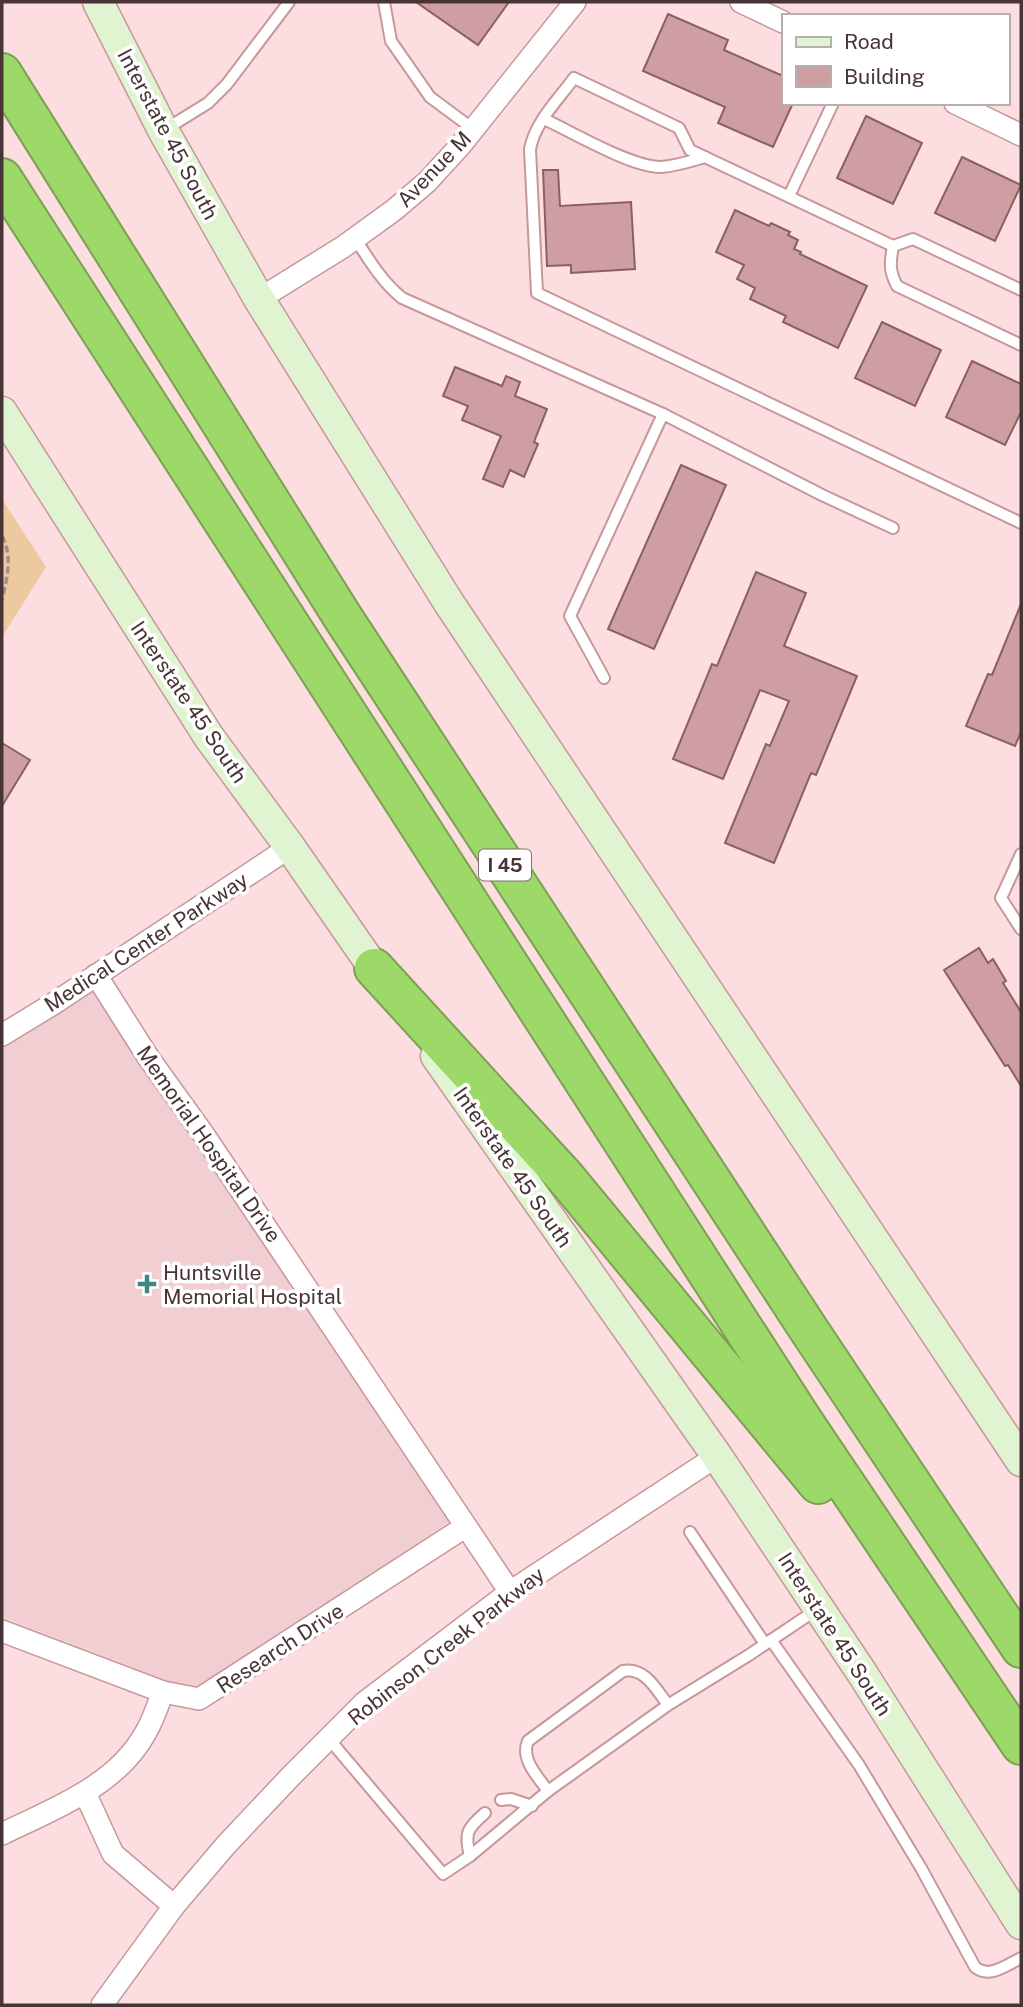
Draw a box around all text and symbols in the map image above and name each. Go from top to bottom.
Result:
legend [782,14,1009,105]
text: Road [844,29,894,54]
street label: Interstate 45 South [112,44,224,224]
text: Building [844,64,925,89]
street label: Avenue M [392,126,476,212]
street label: Interstate 45 South [126,616,252,788]
road number: I 45 [479,850,531,880]
street label: Medical Center Parkway [40,867,252,1017]
street label: Memorial Hospital Drive [132,1041,286,1247]
street label: Interstate 45 South [448,1082,578,1252]
place label: Huntsville Memorial Hospital [163,1260,342,1309]
marker: Huntsville Memorial Hospital [137,1274,157,1294]
street label: Interstate 45 South [773,1548,897,1720]
street label: Robinson Creek Parkway [343,1562,549,1730]
street label: Research Drive [212,1598,348,1698]

